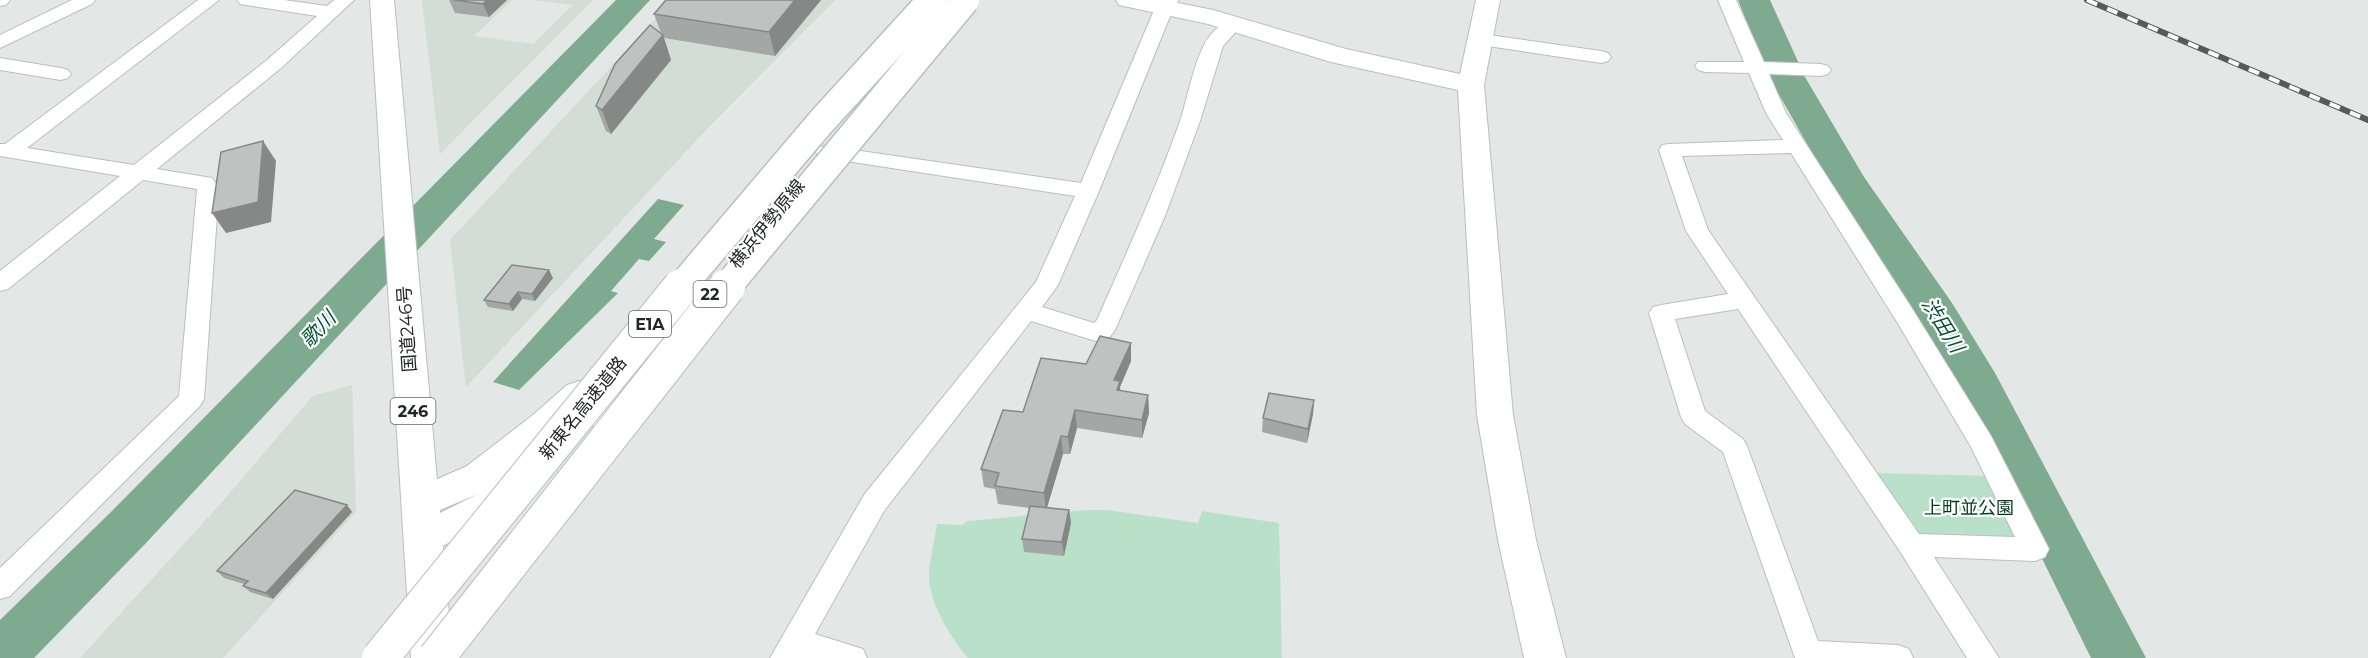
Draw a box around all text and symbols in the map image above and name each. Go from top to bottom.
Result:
street label: 横浜伊勢原線 [724,175,810,273]
road number: 22 [694,281,726,307]
street label: 国道246号 [393,285,421,373]
water label: 渋田川 [1917,293,1970,358]
water label: 歌川 [295,305,342,352]
road number: E1A [629,311,671,337]
street label: 新東名高速道路 [535,352,631,464]
road number: 246 [390,398,436,424]
park label: 上町並公園 [1924,497,2014,519]

